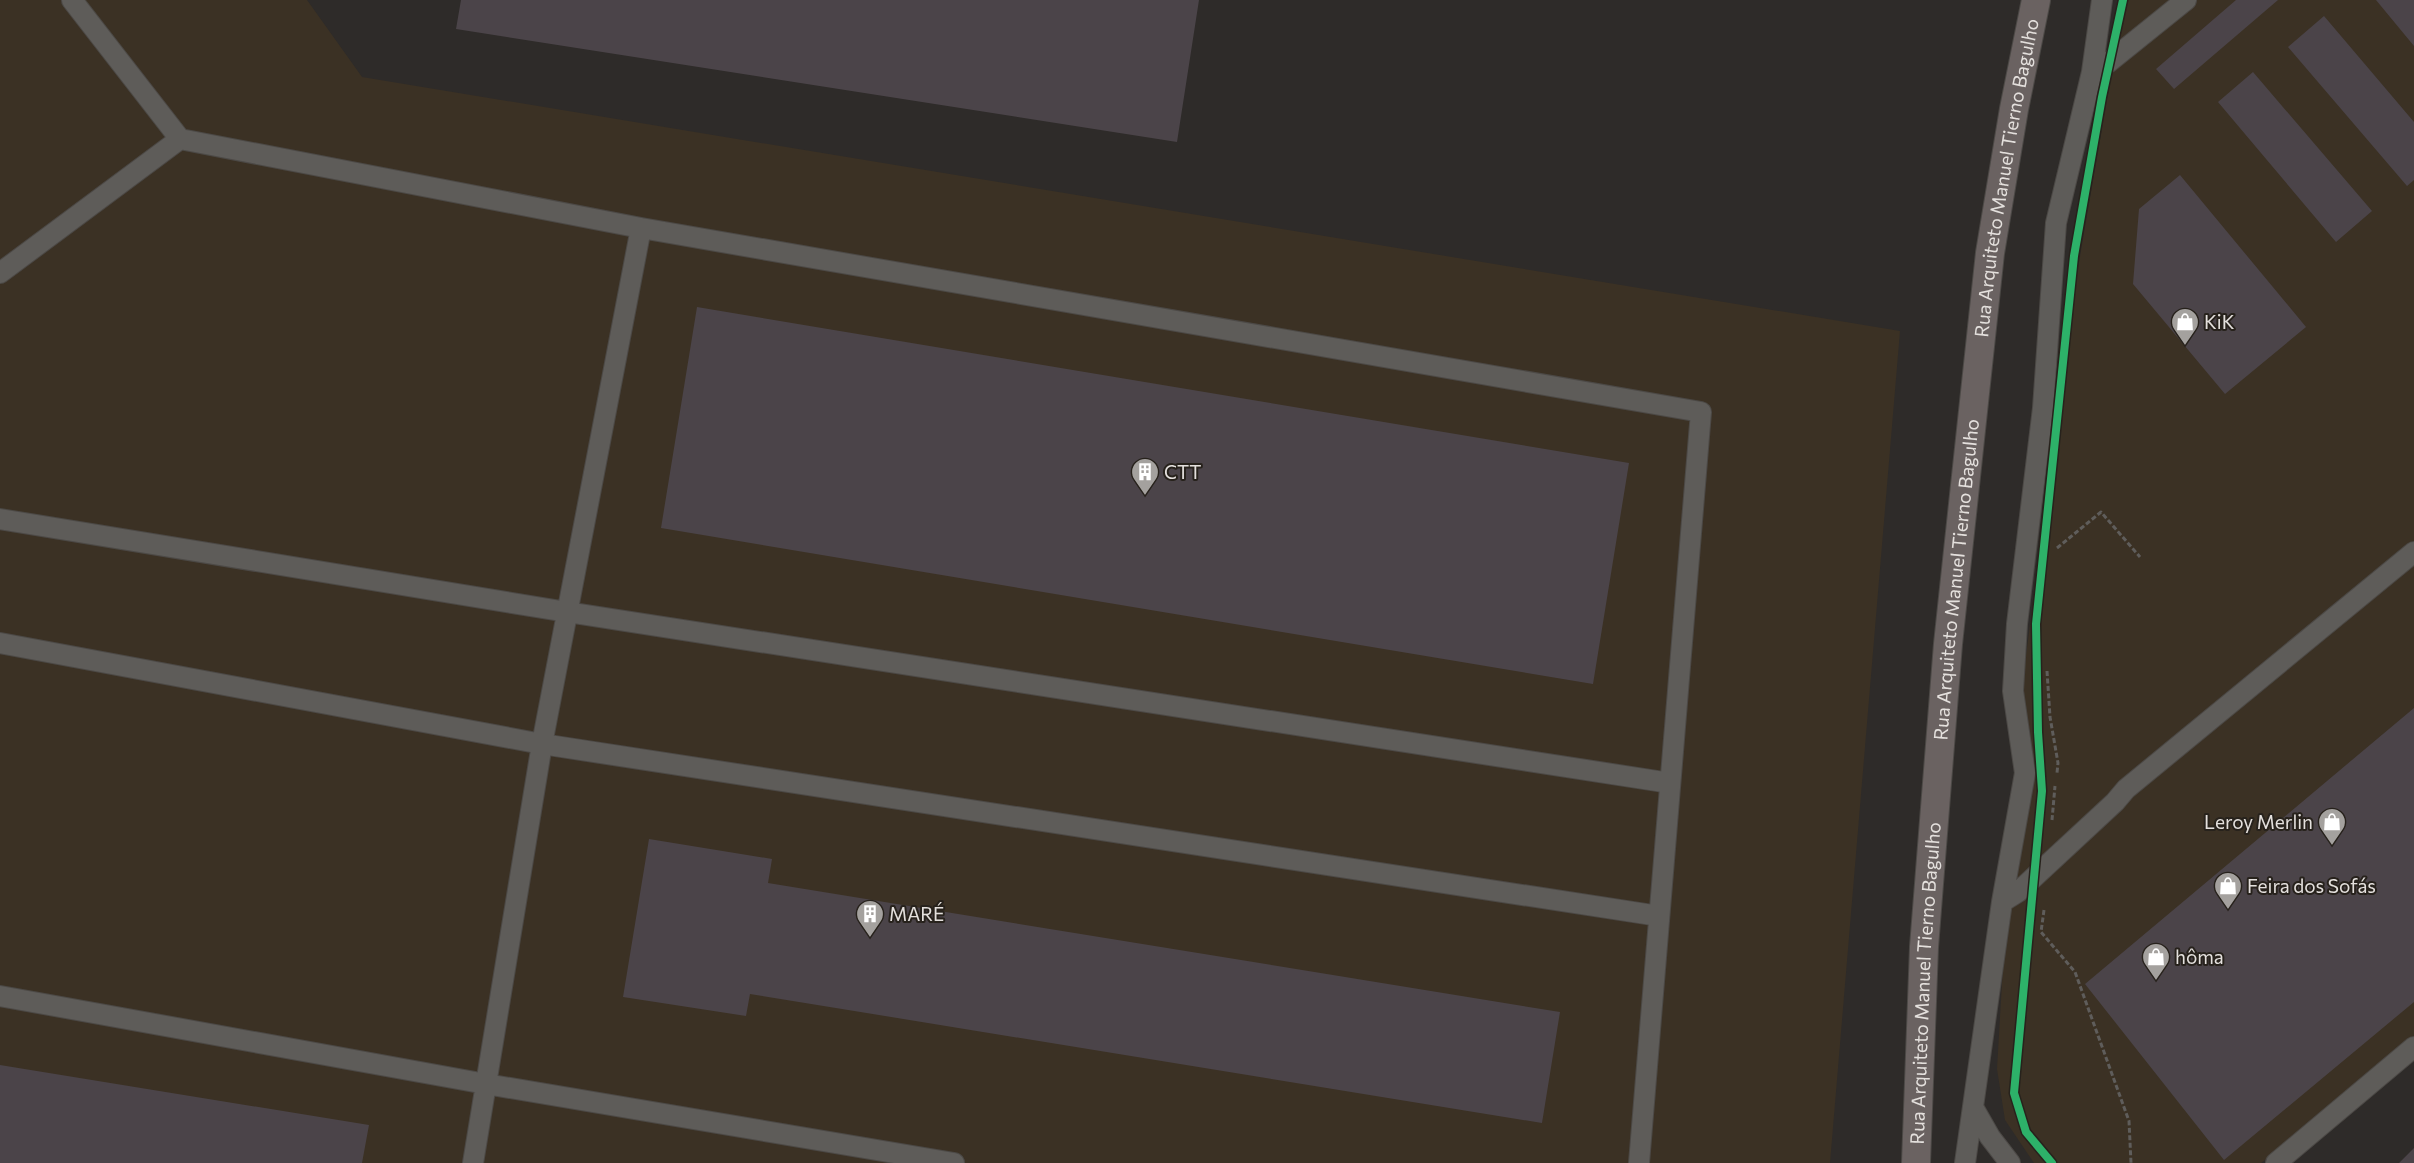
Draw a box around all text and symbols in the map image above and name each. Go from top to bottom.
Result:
street label: Rua Arquiteto Manuel Tierno Bagulho [1969,16,2043,338]
shop icon: KiK [2170,307,2200,346]
place label: KiK [2204,310,2235,333]
street label: Rua Arquiteto Manuel Tierno Bagulho [1928,418,1983,741]
building icon: CTT [1130,457,1160,496]
place label: CTT [1164,460,1201,483]
shop icon: Leroy Merlin [2317,807,2347,846]
place label: Leroy Merlin [2204,810,2313,833]
street label: Rua Arquiteto Manuel Tierno Bagulho [1905,821,1945,1145]
shop icon: Feira dos Sofás [2213,871,2243,910]
place label: Feira dos Sofás [2247,874,2376,897]
building icon: MARÉ [855,899,885,938]
place label: MARÉ [889,902,944,925]
shop icon: hôma [2141,942,2171,981]
place label: hôma [2175,945,2224,968]

